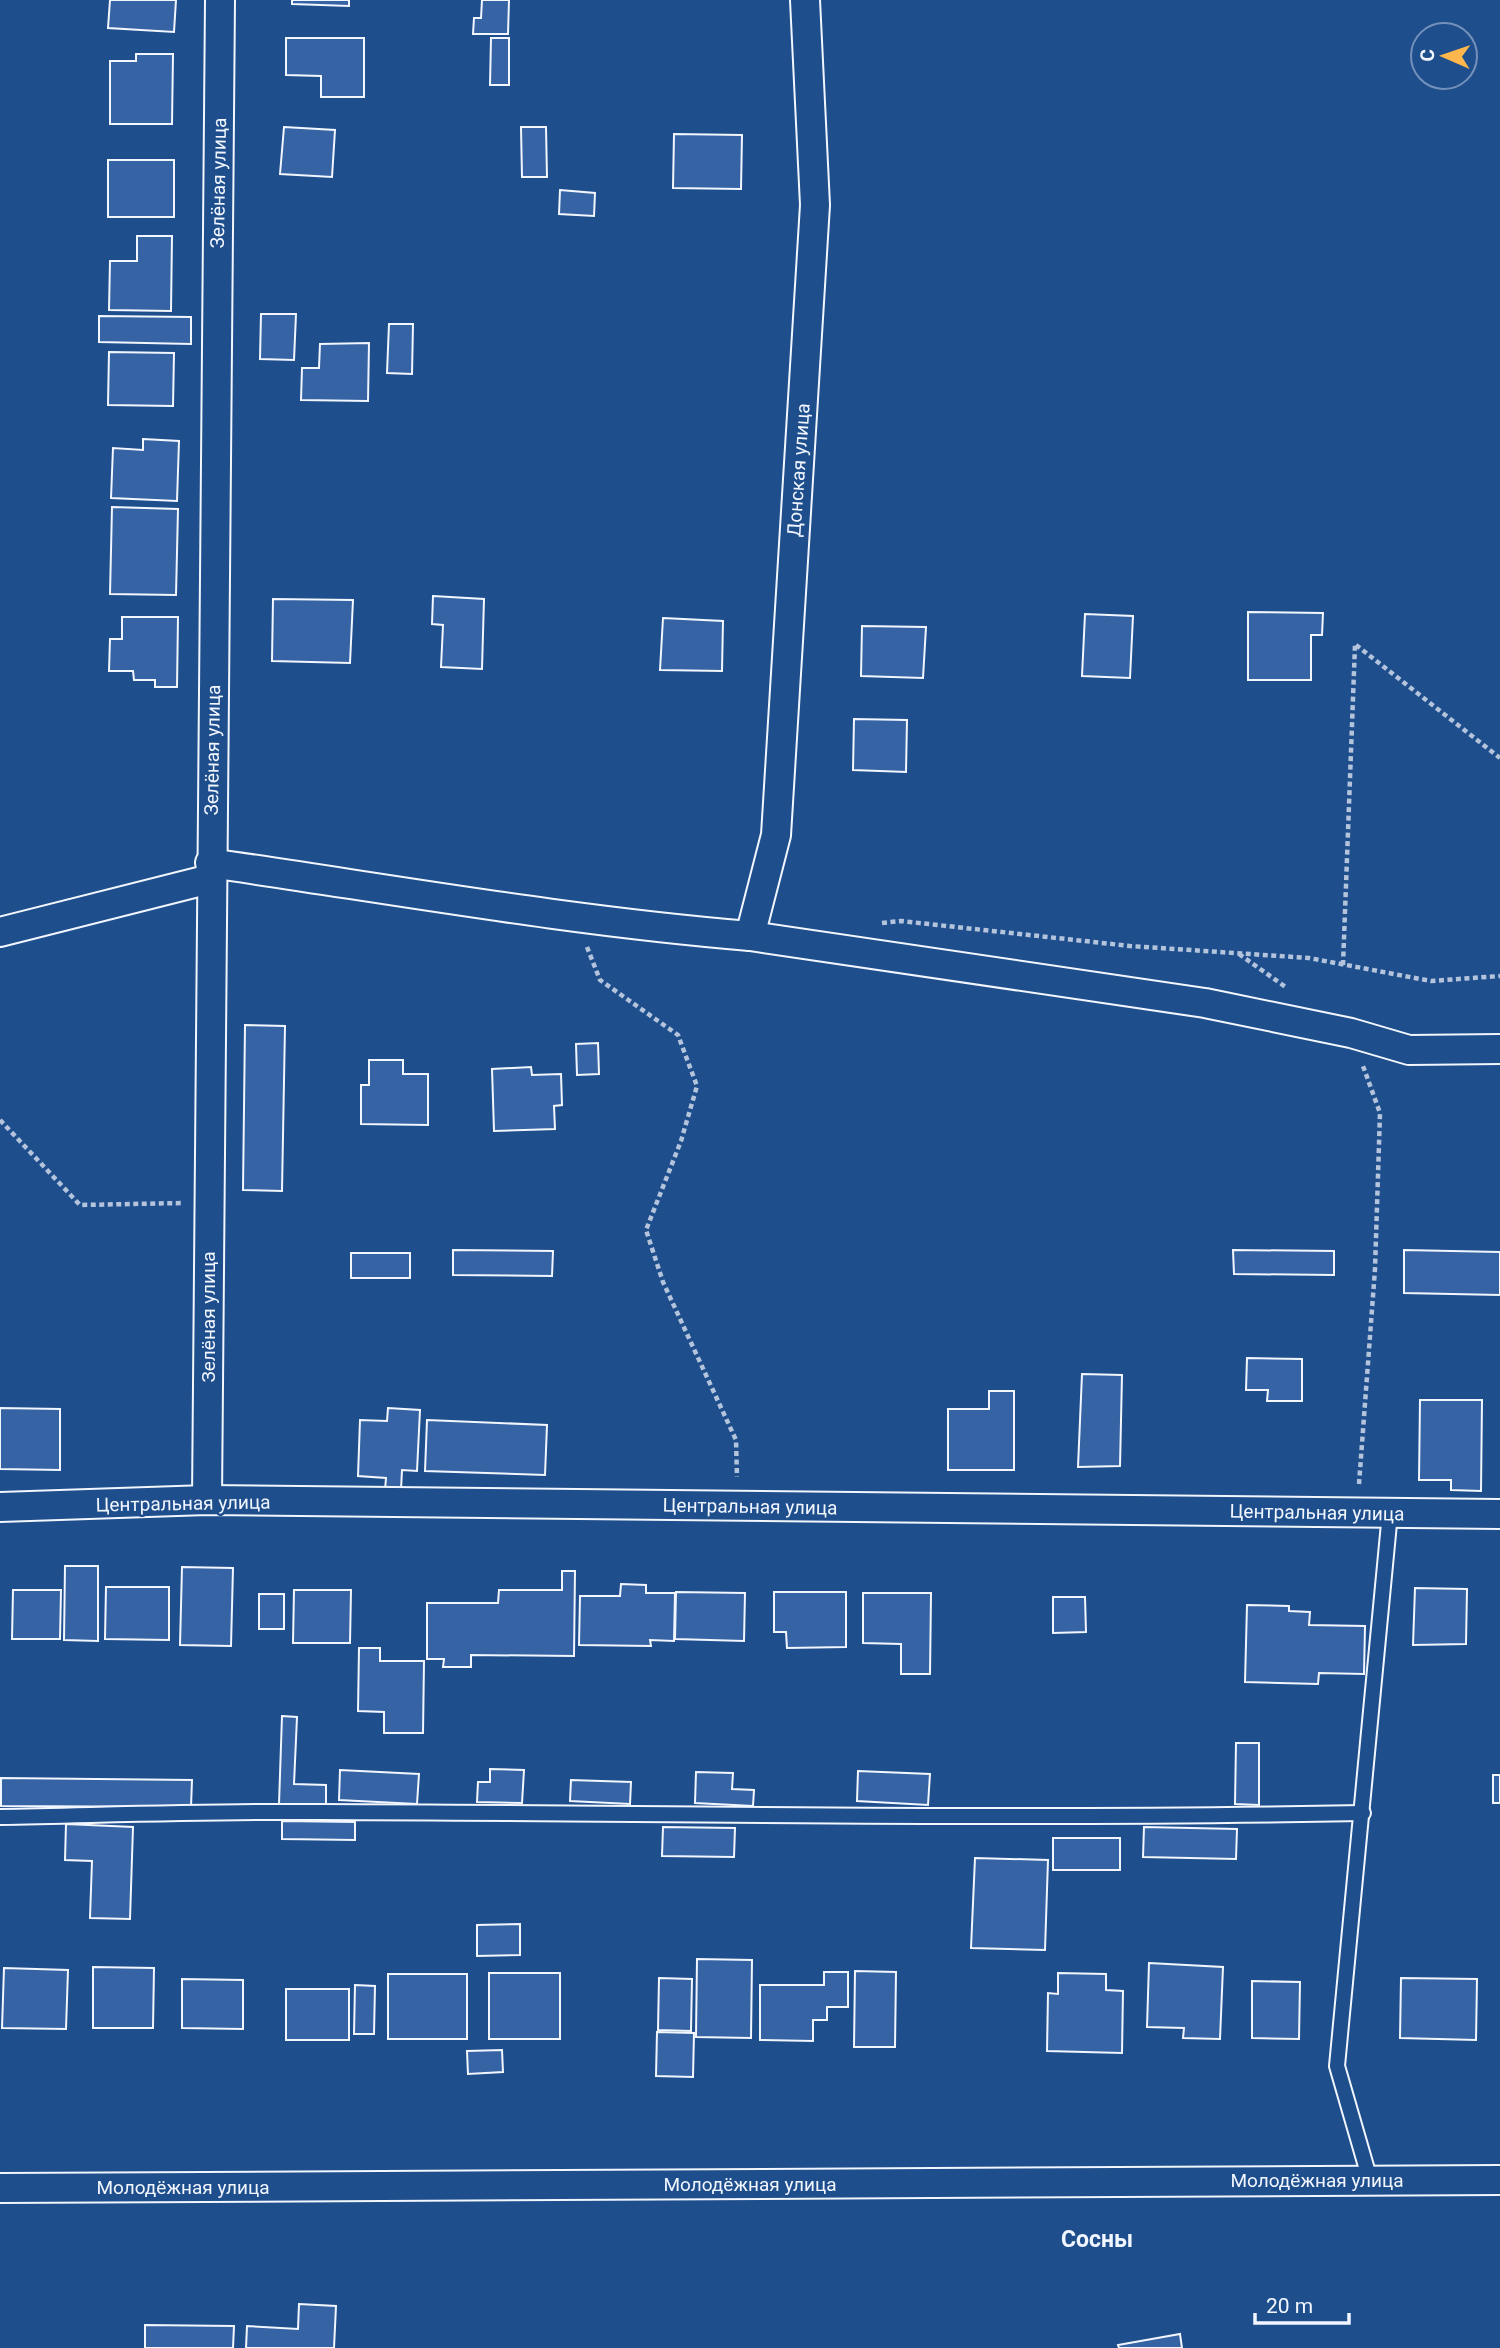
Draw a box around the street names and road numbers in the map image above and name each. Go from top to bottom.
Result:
street label: Зелёная улица [206,117,231,249]
street label: Донская улица [782,402,815,538]
street label: Зелёная улица [200,684,225,816]
street label: Зелёная улица [197,1251,220,1383]
street label: Центральная улица [95,1490,271,1517]
street label: Центральная улица [662,1493,838,1520]
street label: Центральная улица [1229,1499,1405,1526]
street label: Молодёжная улица [1230,2169,1404,2192]
street label: Молодёжная улица [663,2173,837,2196]
street label: Молодёжная улица [96,2176,270,2199]

